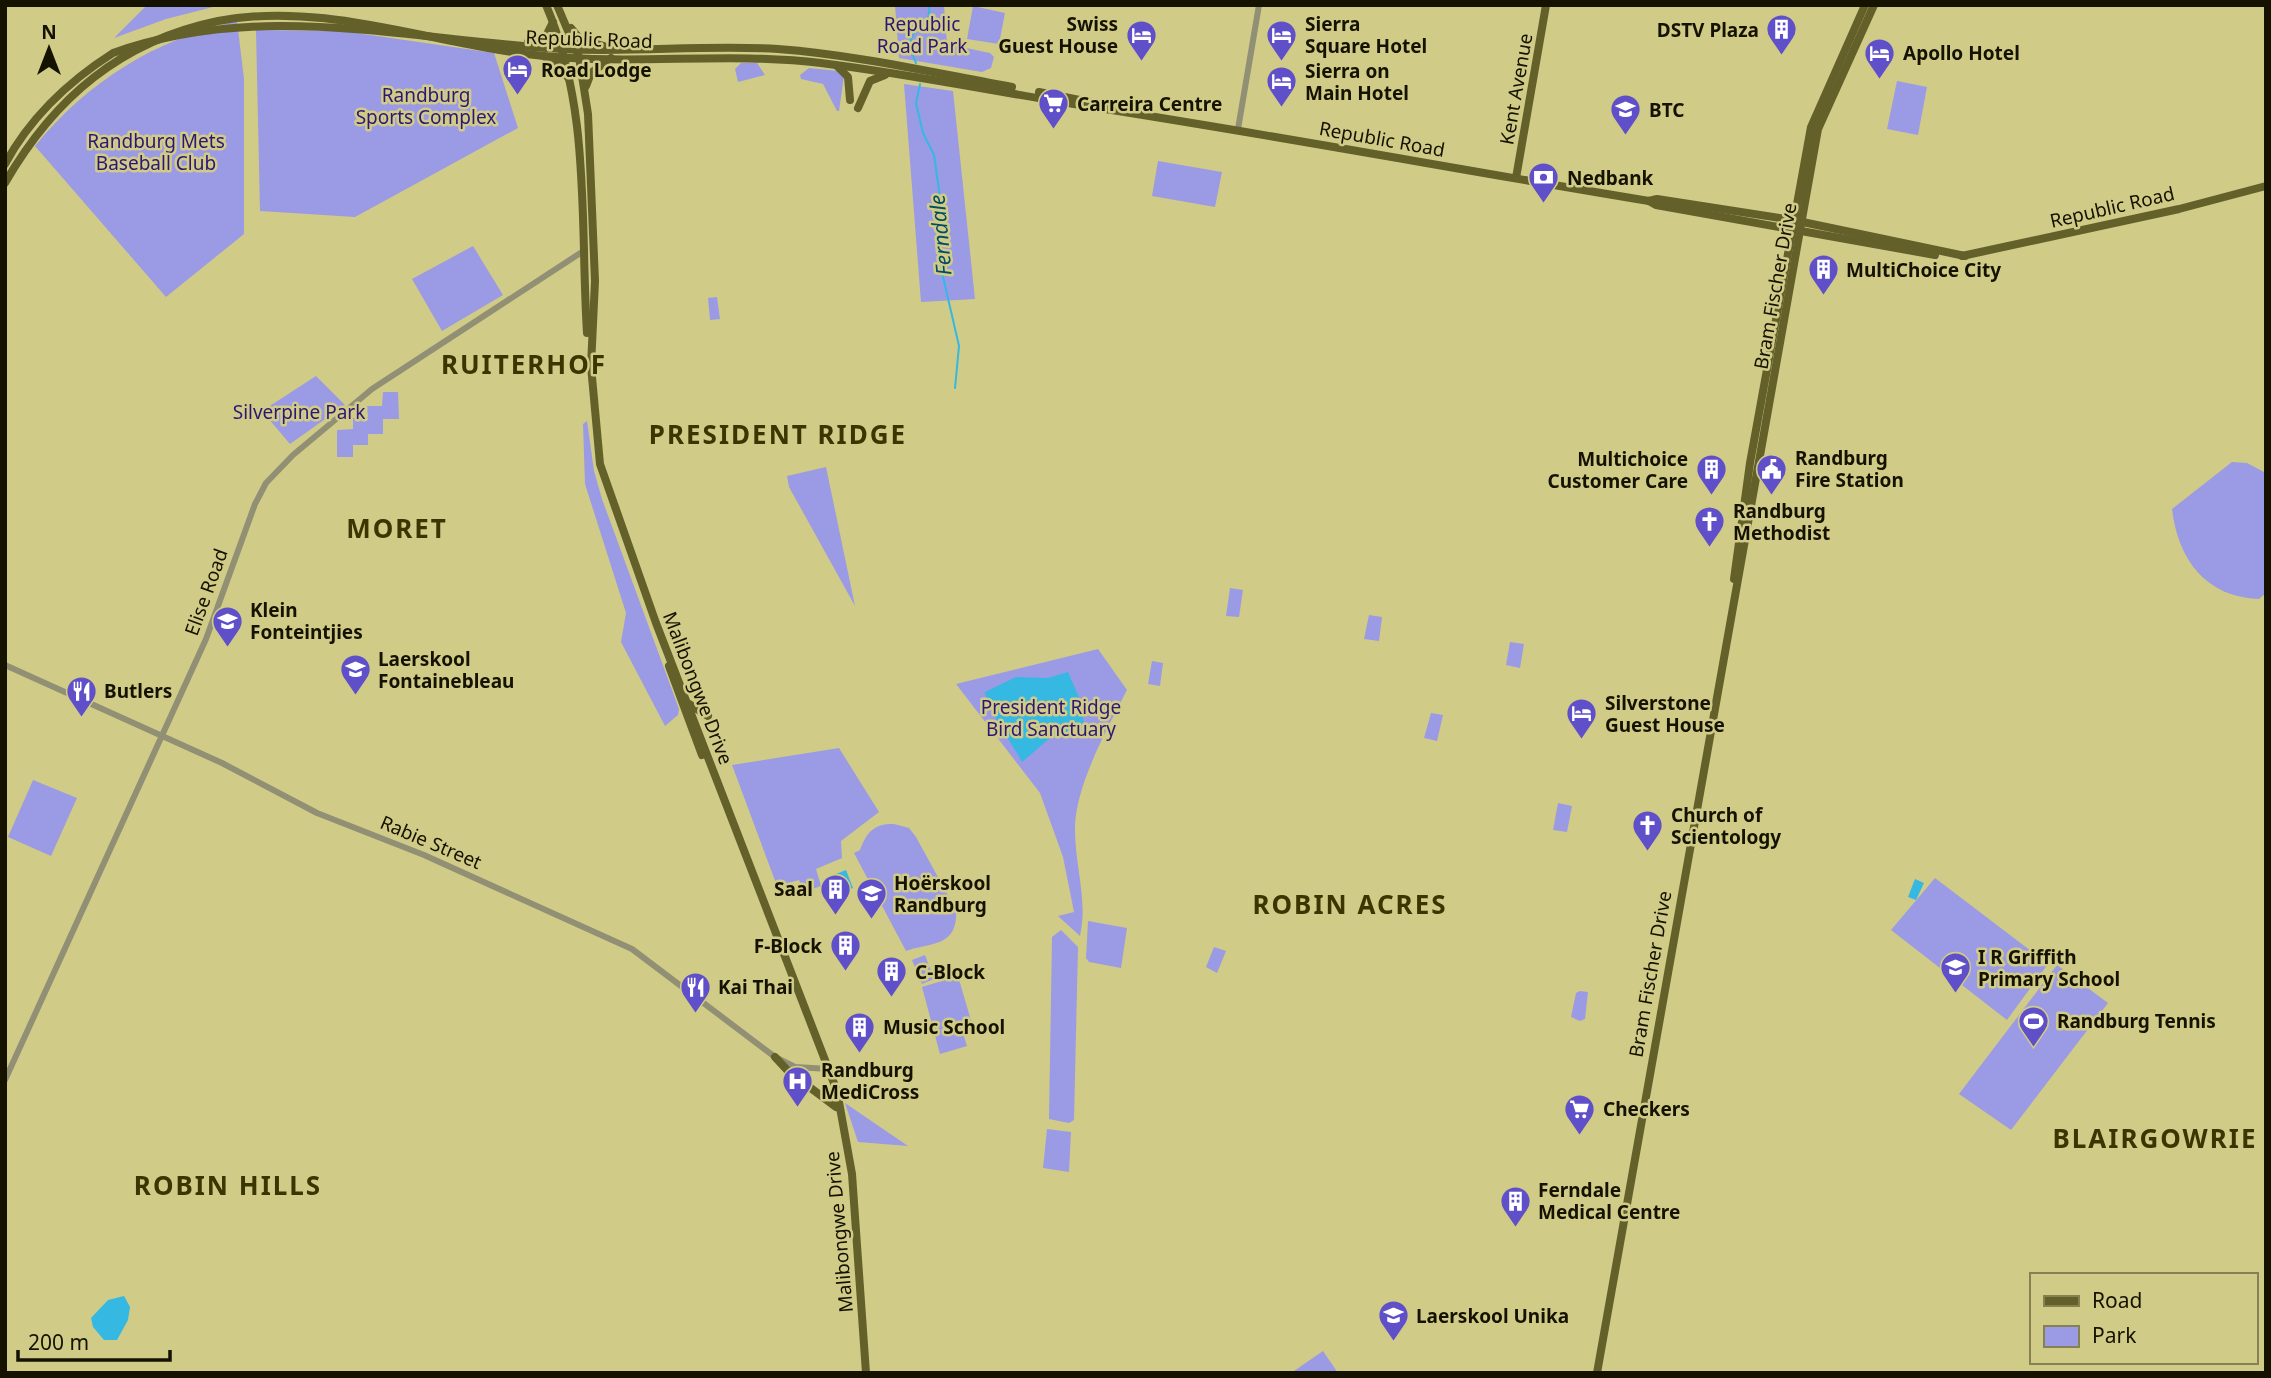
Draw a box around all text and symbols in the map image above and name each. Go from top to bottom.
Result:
park label: Republic Road Park [877,11,967,59]
place label: Swiss Guest House [998,11,1118,59]
place label: Sierra Square Hotel [1305,11,1427,59]
building icon: DSTV Plaza [1765,13,1799,57]
north arrow [14,14,84,84]
place label: DSTV Plaza [1657,17,1759,43]
hotel icon: Swiss Guest House [1124,18,1158,62]
hotel icon: Sierra Square Hotel [1265,18,1299,62]
text: N [41,19,57,45]
street label: Republic Road [525,24,653,54]
street label: Kent Avenue [1493,31,1539,147]
hotel icon: Apollo Hotel [1863,36,1897,80]
place label: Apollo Hotel [1903,40,2020,66]
hotel icon: Road Lodge [501,53,535,97]
place label: Road Lodge [541,57,652,83]
place label: Sierra on Main Hotel [1305,58,1409,106]
hotel icon: Sierra on Main Hotel [1265,65,1299,109]
park label: Randburg Sports Complex [356,82,496,130]
supermarket icon: Carreira Centre [1037,87,1071,131]
place label: Carreira Centre [1077,91,1222,117]
school or university icon: BTC [1609,93,1643,137]
place label: BTC [1649,97,1684,123]
street label: Republic Road [1317,115,1447,163]
park label: Randburg Mets Baseball Club [87,128,225,176]
bank icon: Nedbank [1527,161,1561,205]
place label: Nedbank [1567,165,1654,191]
street label: Republic Road [2047,180,2177,234]
water label: Ferndale [923,194,957,277]
street label: Bram Fischer Drive [1748,201,1802,371]
building icon: MultiChoice City [1806,253,1840,297]
place label: MultiChoice City [1846,257,2001,283]
district label: RUITERHOF [441,346,607,382]
park label: Silverpine Park [233,399,365,425]
district label: PRESIDENT RIDGE [649,416,907,452]
place label: Randburg Fire Station [1795,445,1904,493]
place label: Multichoice Customer Care [1547,446,1688,494]
public building icon: Randburg Fire Station [1755,452,1789,496]
building icon: Multichoice Customer Care [1694,453,1728,497]
place label: Randburg Methodist [1733,498,1830,546]
church icon: Randburg Methodist [1693,505,1727,549]
district label: MORET [346,510,448,546]
street label: Elise Road [178,545,234,639]
place label: Klein Fonteintjies [250,597,363,645]
school or university icon: Klein Fonteintjies [210,604,244,648]
street label: Malibongwe Drive [657,608,739,768]
place label: Laerskool Fontainebleau [378,646,514,694]
school or university icon: Laerskool Fontainebleau [338,653,372,697]
restaurant icon: Butlers [64,674,98,718]
place label: Butlers [104,678,172,704]
place label: Silverstone Guest House [1605,690,1725,738]
park label: President Ridge Bird Sanctuary [981,694,1121,742]
hotel icon: Silverstone Guest House [1565,697,1599,741]
place label: Church of Scientology [1671,802,1781,850]
street label: Rabie Street [376,809,486,875]
church icon: Church of Scientology [1631,809,1665,853]
place label: Hoërskool Randburg [894,870,991,918]
building icon: Saal [819,872,853,916]
place label: Saal [774,876,813,902]
school or university icon: Hoërskool Randburg [854,877,888,921]
district label: ROBIN ACRES [1252,886,1448,922]
street label: Bram Fischer Drive [1623,889,1677,1059]
building icon: F-Block [828,929,862,973]
place label: F-Block [754,933,822,959]
place label: I R Griffith Primary School [1978,944,2120,992]
school or university icon: I R Griffith Primary School [1938,951,1972,995]
building icon: C-Block [875,955,909,999]
place label: C-Block [915,959,985,985]
restaurant icon: Kai Thai [678,970,712,1014]
place label: Kai Thai [718,974,793,1000]
sports icon: Randburg Tennis [2017,1004,2051,1048]
place label: Randburg Tennis [2057,1008,2216,1034]
building icon: Music School [843,1010,877,1054]
place label: Music School [883,1014,1005,1040]
place label: Randburg MediCross [821,1057,919,1105]
hospital icon: Randburg MediCross [781,1064,815,1108]
supermarket icon: Checkers [1563,1092,1597,1136]
place label: Checkers [1603,1096,1690,1122]
district label: BLAIRGOWRIE [2053,1120,2258,1156]
street label: Malibongwe Drive [819,1150,859,1314]
district label: ROBIN HILLS [134,1167,322,1203]
place label: Ferndale Medical Centre [1538,1177,1680,1225]
building icon: Ferndale Medical Centre [1498,1184,1532,1228]
legend [2030,1273,2257,1364]
text: Road [2092,1286,2142,1314]
school or university icon: Laerskool Unika [1376,1299,1410,1343]
place label: Laerskool Unika [1416,1303,1569,1329]
scale bar [18,1318,170,1362]
text: Park [2092,1321,2137,1349]
text: 200 m [28,1328,89,1356]

